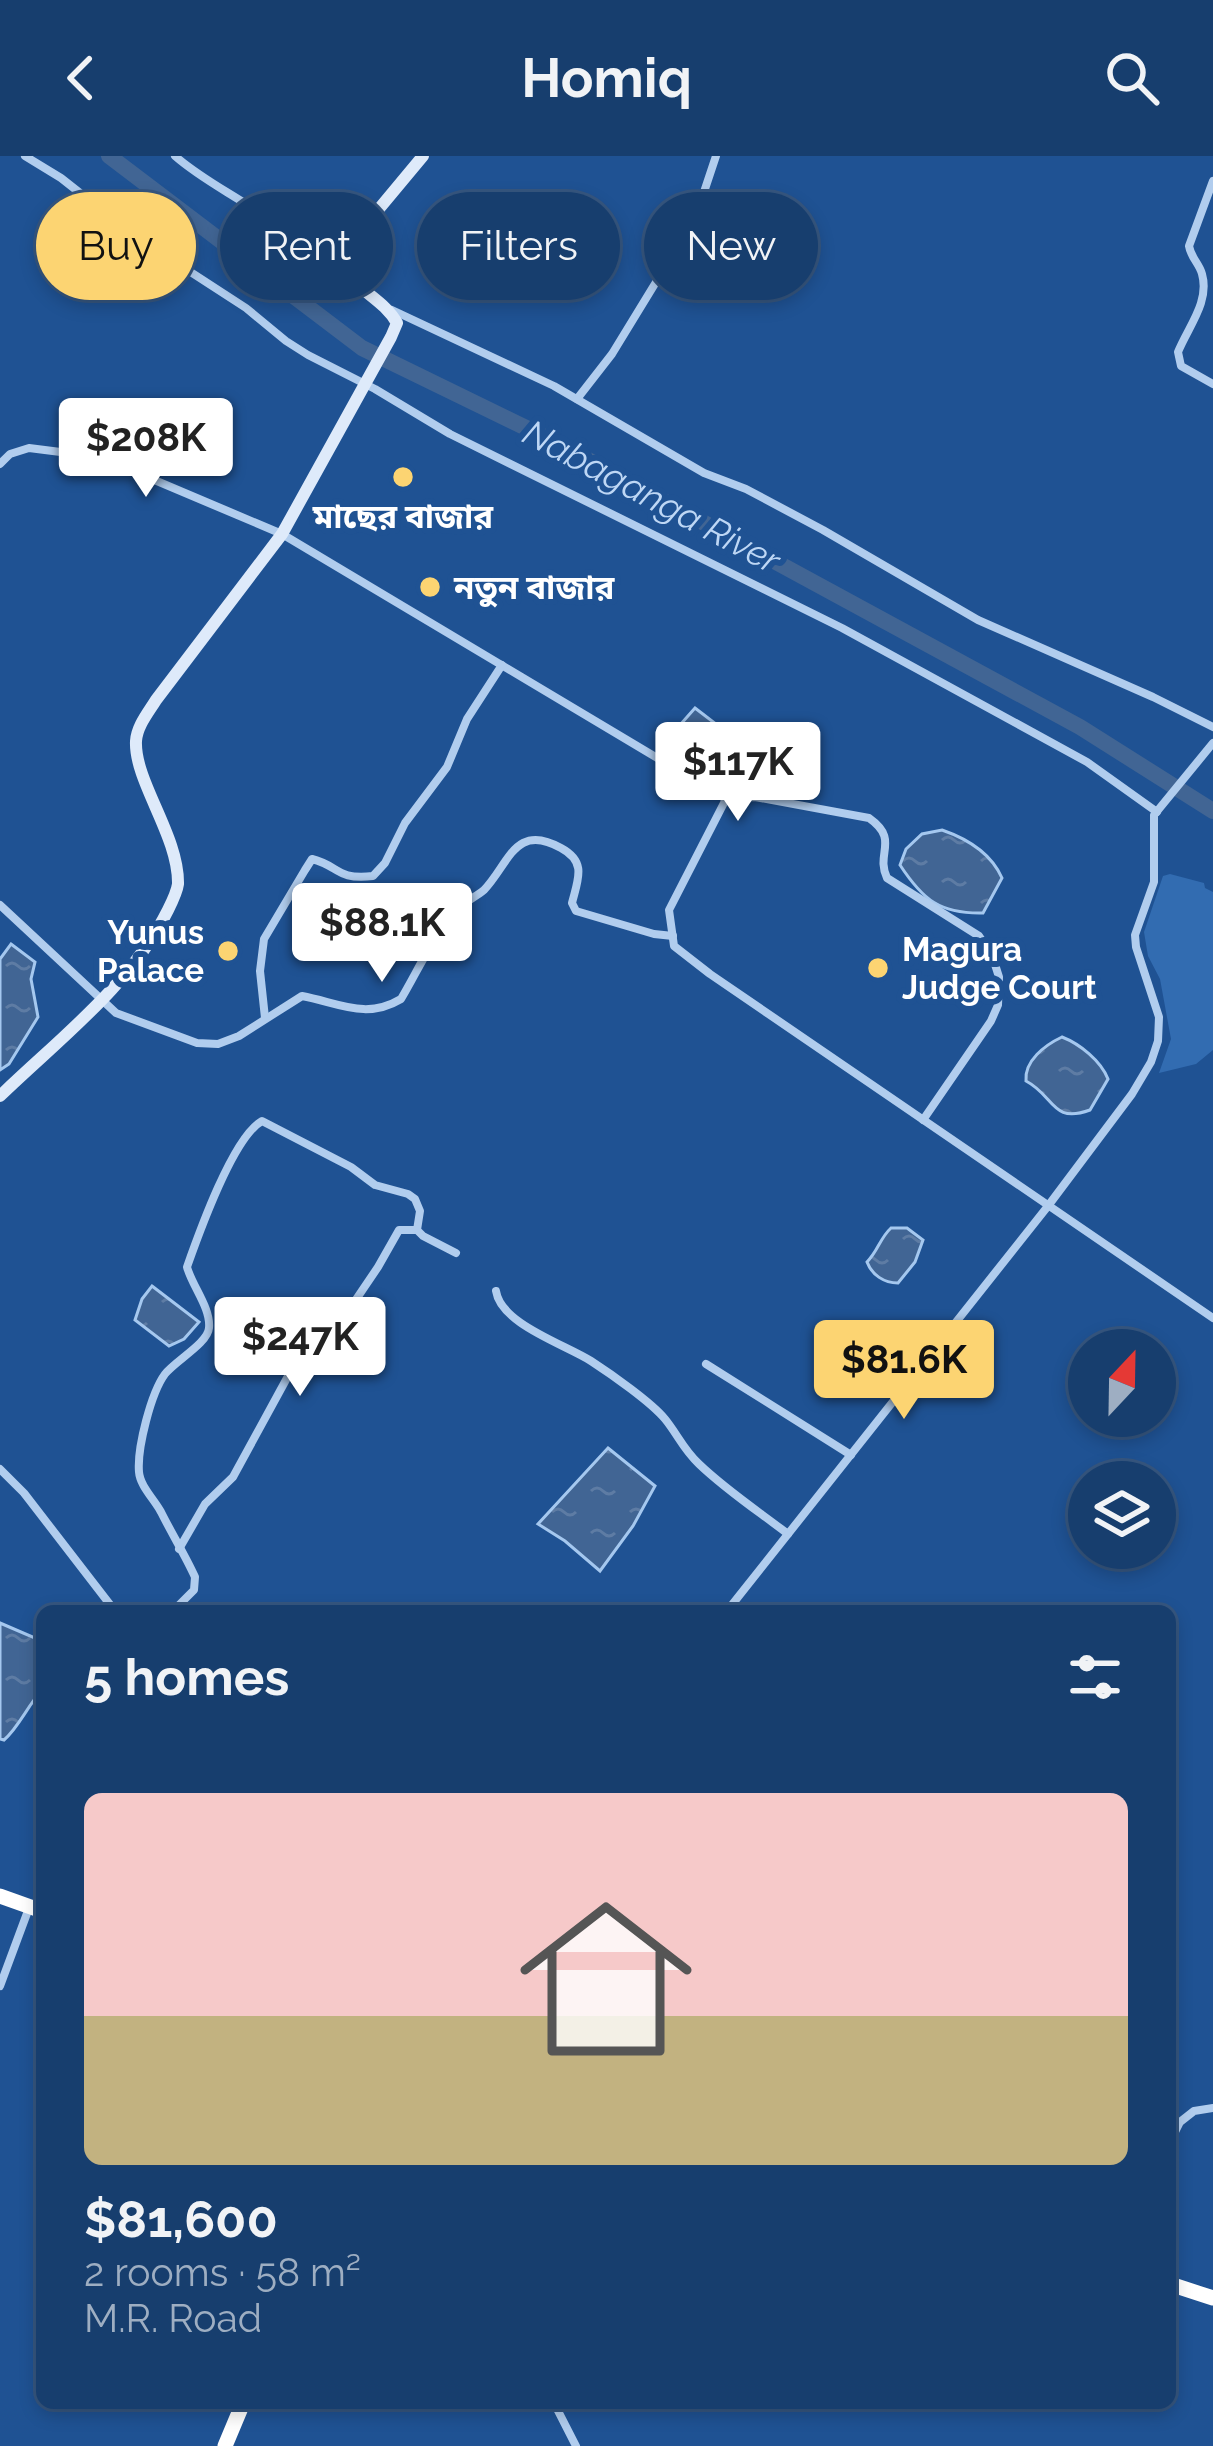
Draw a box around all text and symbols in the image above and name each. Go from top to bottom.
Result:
icon: back [48,45,114,111]
icon: search [1099,45,1165,111]
text: Homiq [521,46,692,110]
chip: Buy [36,192,196,300]
chip: Rent [220,192,393,300]
chip: Filters [417,192,620,300]
chip: New [644,192,818,300]
pin: $208K [62,398,230,500]
water label: Nabaganga River [517,411,789,582]
text: $208K [86,414,206,460]
marker: মাছের বাজার [390,464,416,490]
place label: মাছের বাজার [312,497,494,536]
place label: নতুন বাজার [453,568,616,608]
marker: নতুন বাজার [417,574,443,600]
pin: $117K [654,722,822,824]
text: $117K [682,738,794,784]
pin: $88.1K [284,883,480,985]
text: $88.1K [319,899,445,945]
place label: Yunus Palace [97,913,204,990]
place label: Magura Judge Court [902,930,1097,1007]
marker: Yunus Palace [215,938,241,964]
marker: Magura Judge Court [865,955,891,981]
pin: $247K [216,1297,384,1399]
text: $247K [242,1313,358,1359]
pin: $81.6K [806,1320,1002,1422]
north arrow [1068,1329,1176,1437]
map controls [1068,1329,1176,1569]
text: $81.6K [841,1336,967,1382]
button: layers [1068,1461,1176,1569]
icon: filters [1062,1644,1128,1710]
text: 5 homes [84,1647,289,1707]
icon: home [498,1871,714,2087]
text: $81,600 [84,2189,278,2249]
text: 2 rooms · 58 m² [84,2249,361,2295]
text: M.R. Road [84,2295,262,2341]

